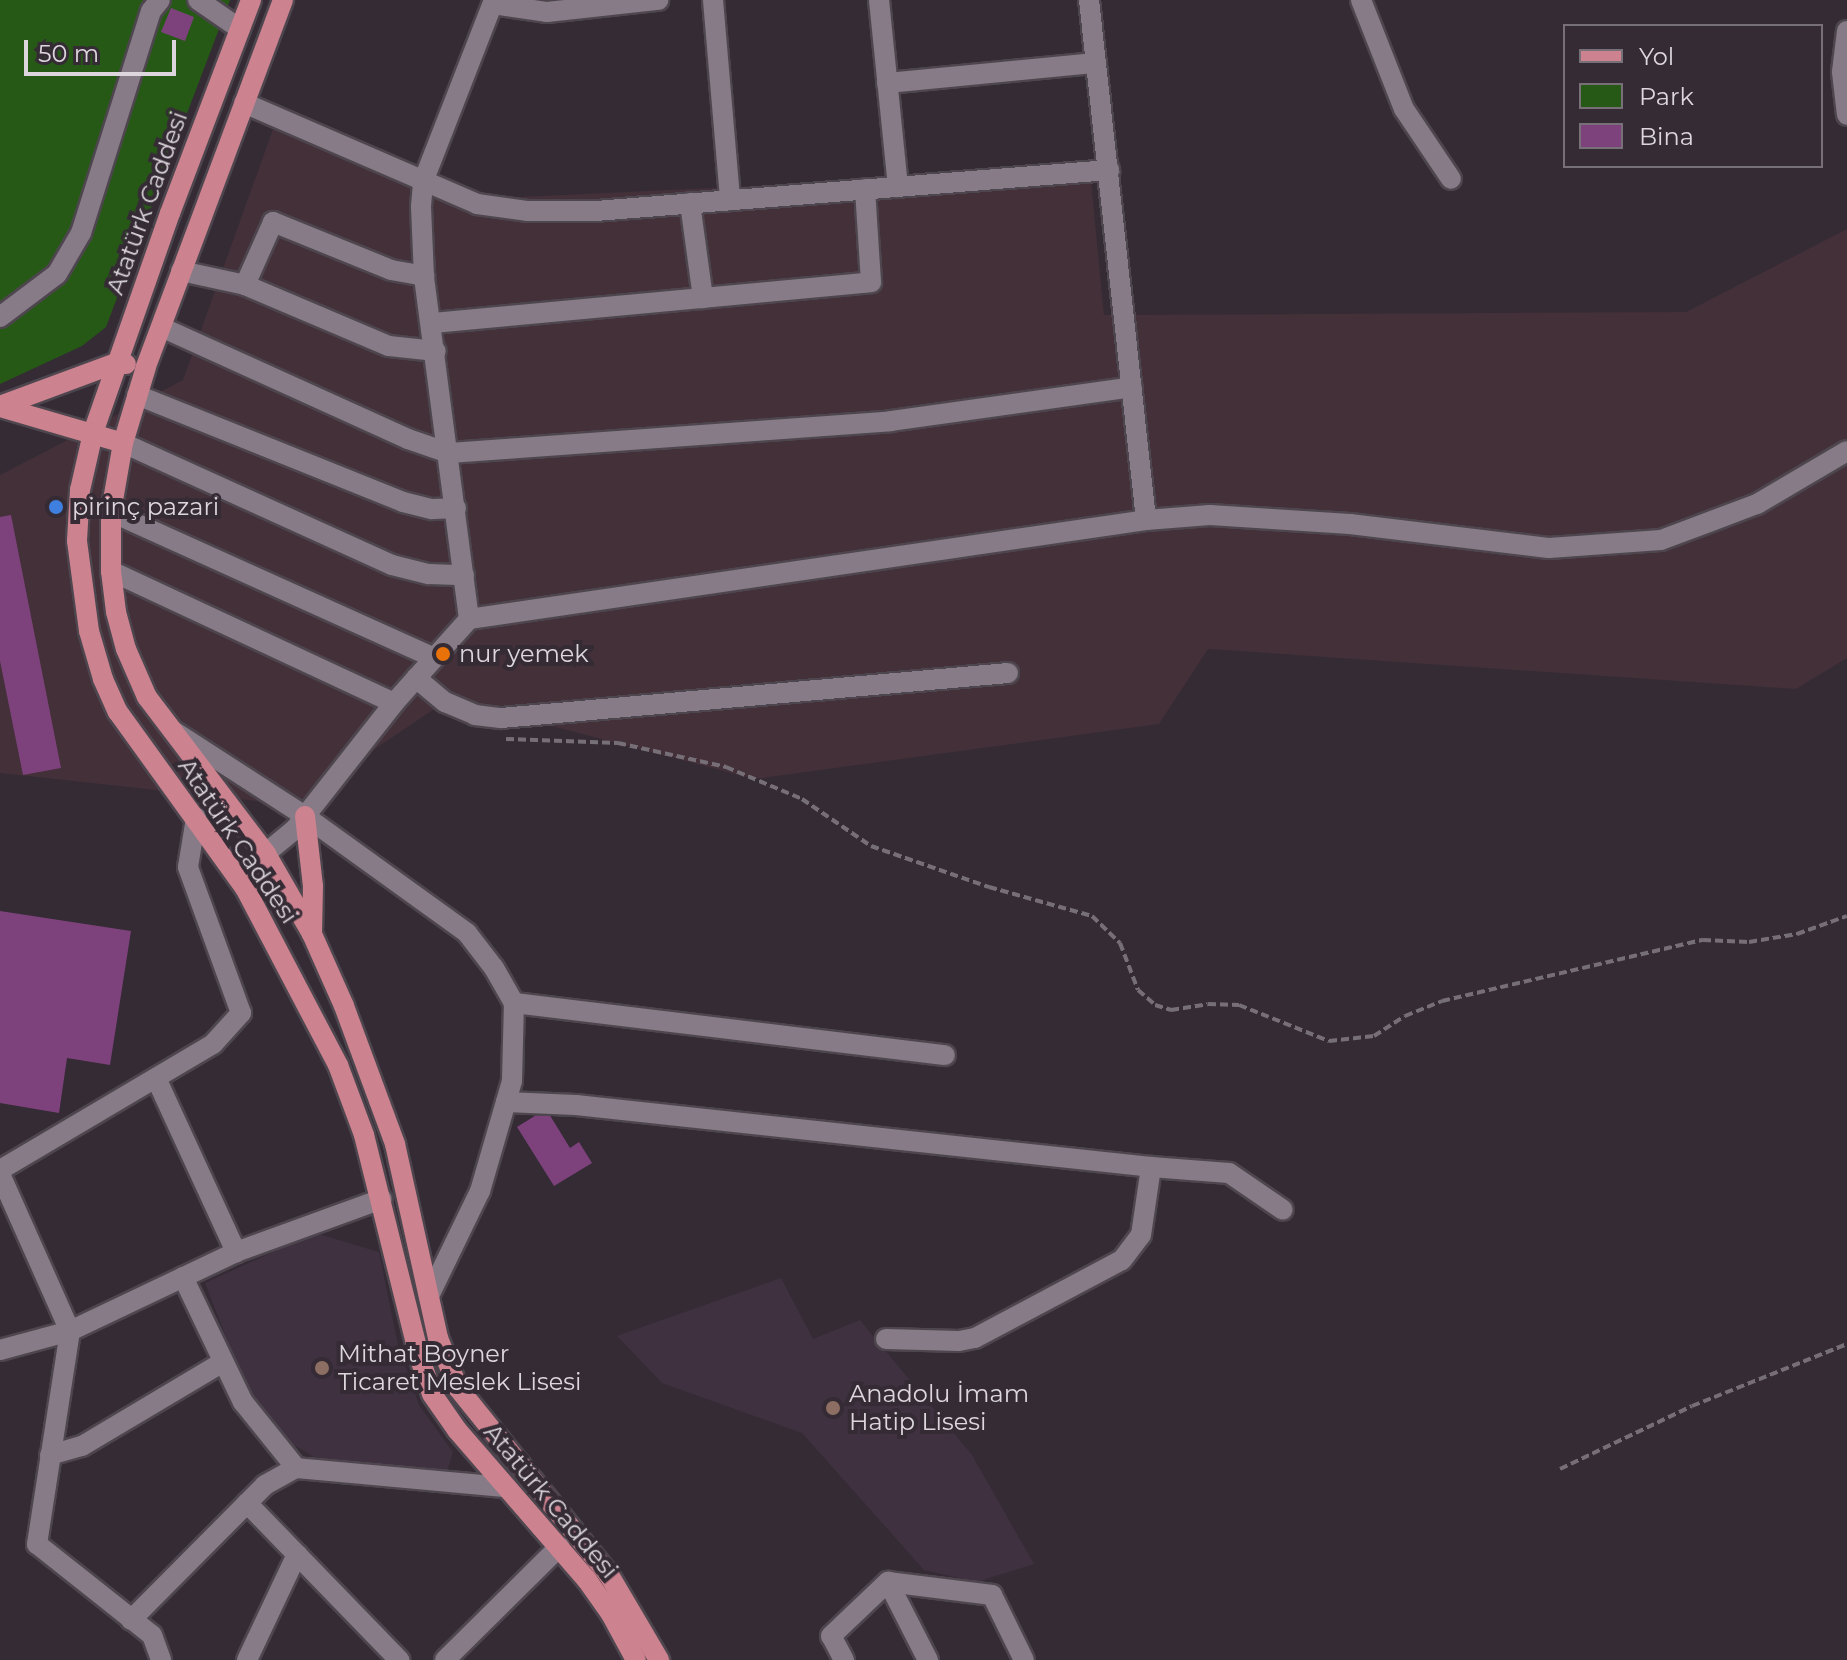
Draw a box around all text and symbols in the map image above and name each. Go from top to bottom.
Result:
scale bar [28,24,180,74]
legend [1563,24,1823,168]
text: 50 m [38,39,99,68]
text: Yol [1639,42,1674,71]
text: Park [1639,82,1694,111]
street label: Atatürk Caddesi [101,108,193,298]
text: Bina [1639,122,1694,151]
place label: pirinç pazari [72,493,219,521]
marker: pirinç pazari [47,498,65,516]
place label: nur yemek [459,640,589,668]
marker: nur yemek [434,645,452,663]
street label: Atatürk Caddesi [172,753,304,929]
place label: Mithat Boyner Ticaret Meslek Lisesi [338,1340,581,1396]
marker: Mithat Boyner Ticaret Meslek Lisesi [313,1359,331,1377]
place label: Anadolu İmam Hatip Lisesi [849,1380,1029,1436]
marker: Anadolu İmam Hatip Lisesi [824,1399,842,1417]
street label: Atatürk Caddesi [478,1418,624,1584]

